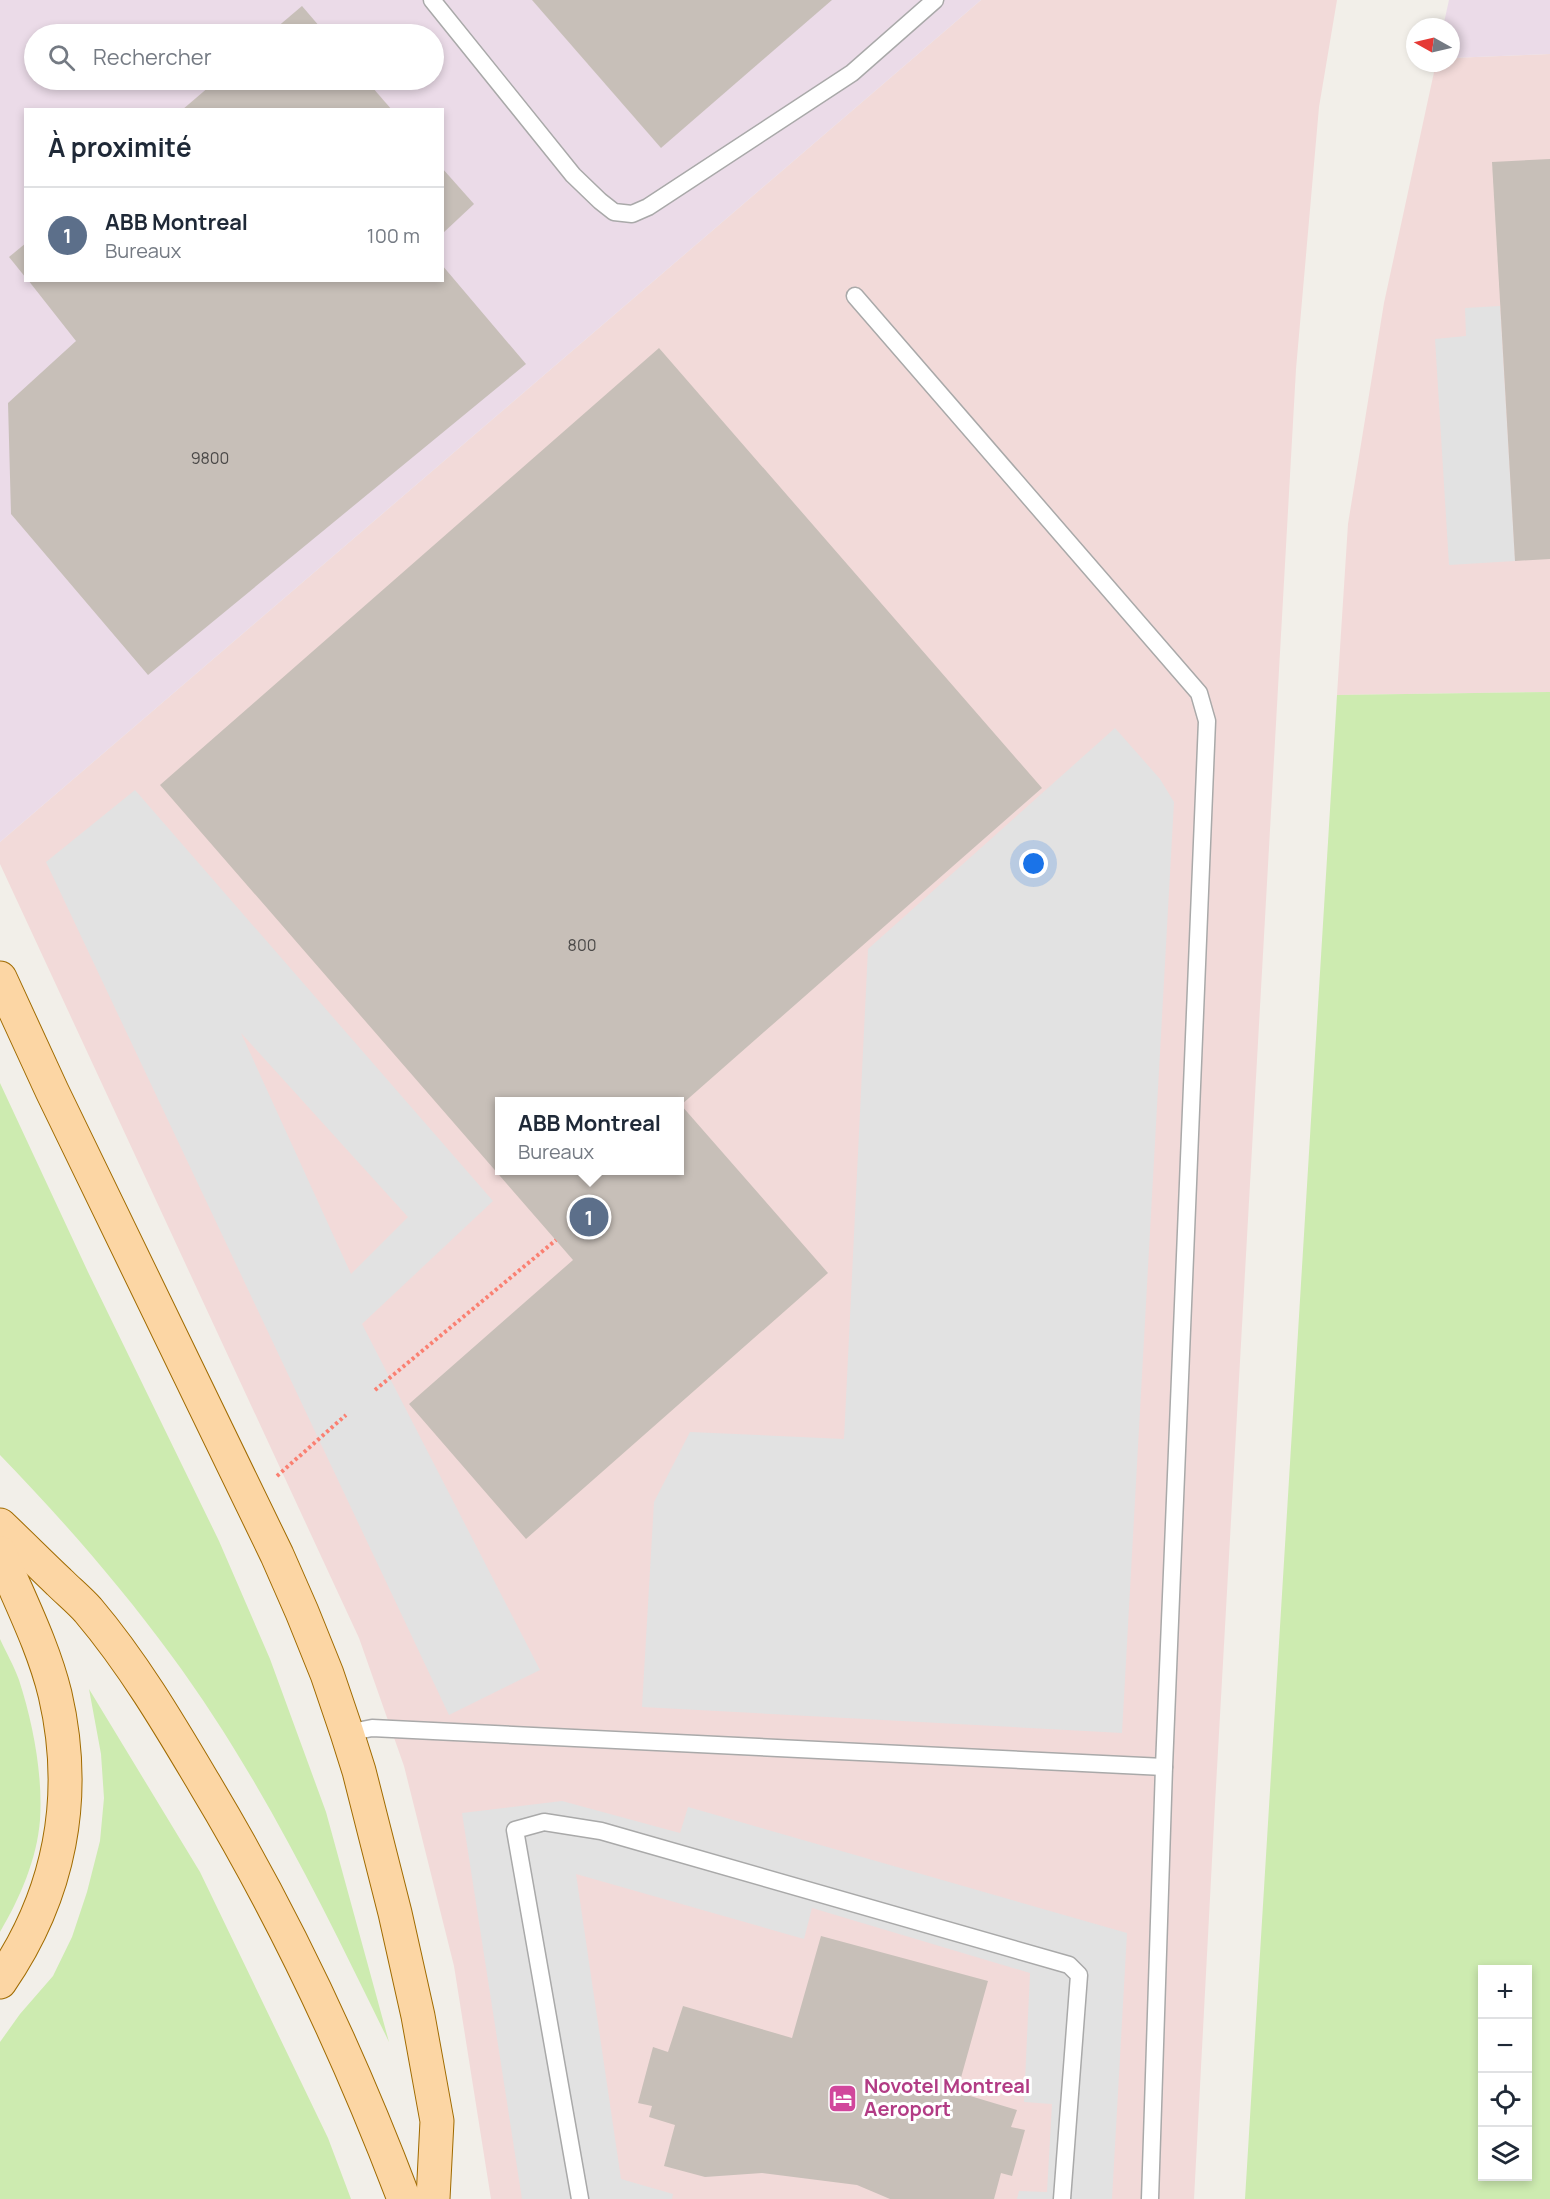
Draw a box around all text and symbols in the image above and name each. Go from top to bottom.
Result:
north arrow [1406,18,1460,72]
search box [24,24,444,90]
icon: search [45,41,78,74]
text: Rechercher [93,42,212,72]
text: À proximité [48,129,192,165]
text: ABB Montreal [105,207,248,237]
text: 1 [63,222,72,249]
text: 100 m [367,222,420,249]
text: Bureaux [105,237,181,264]
house number: 9800 [191,447,229,469]
your location [1019,849,1048,878]
house number: 800 [568,934,596,956]
popup [495,1097,684,1175]
text: ABB Montreal [518,1108,661,1138]
text: Bureaux [518,1138,594,1165]
pin: 1 [570,1194,608,1240]
map controls [1478,1965,1532,2181]
button: + [1478,1965,1532,2019]
button: − [1478,2019,1532,2073]
place label: Novotel Montreal Aeroport [864,2072,1030,2122]
button: locate [1478,2073,1532,2127]
hotel icon: Novotel Montreal Aeroport [827,2082,859,2114]
button: layers [1478,2127,1532,2181]

